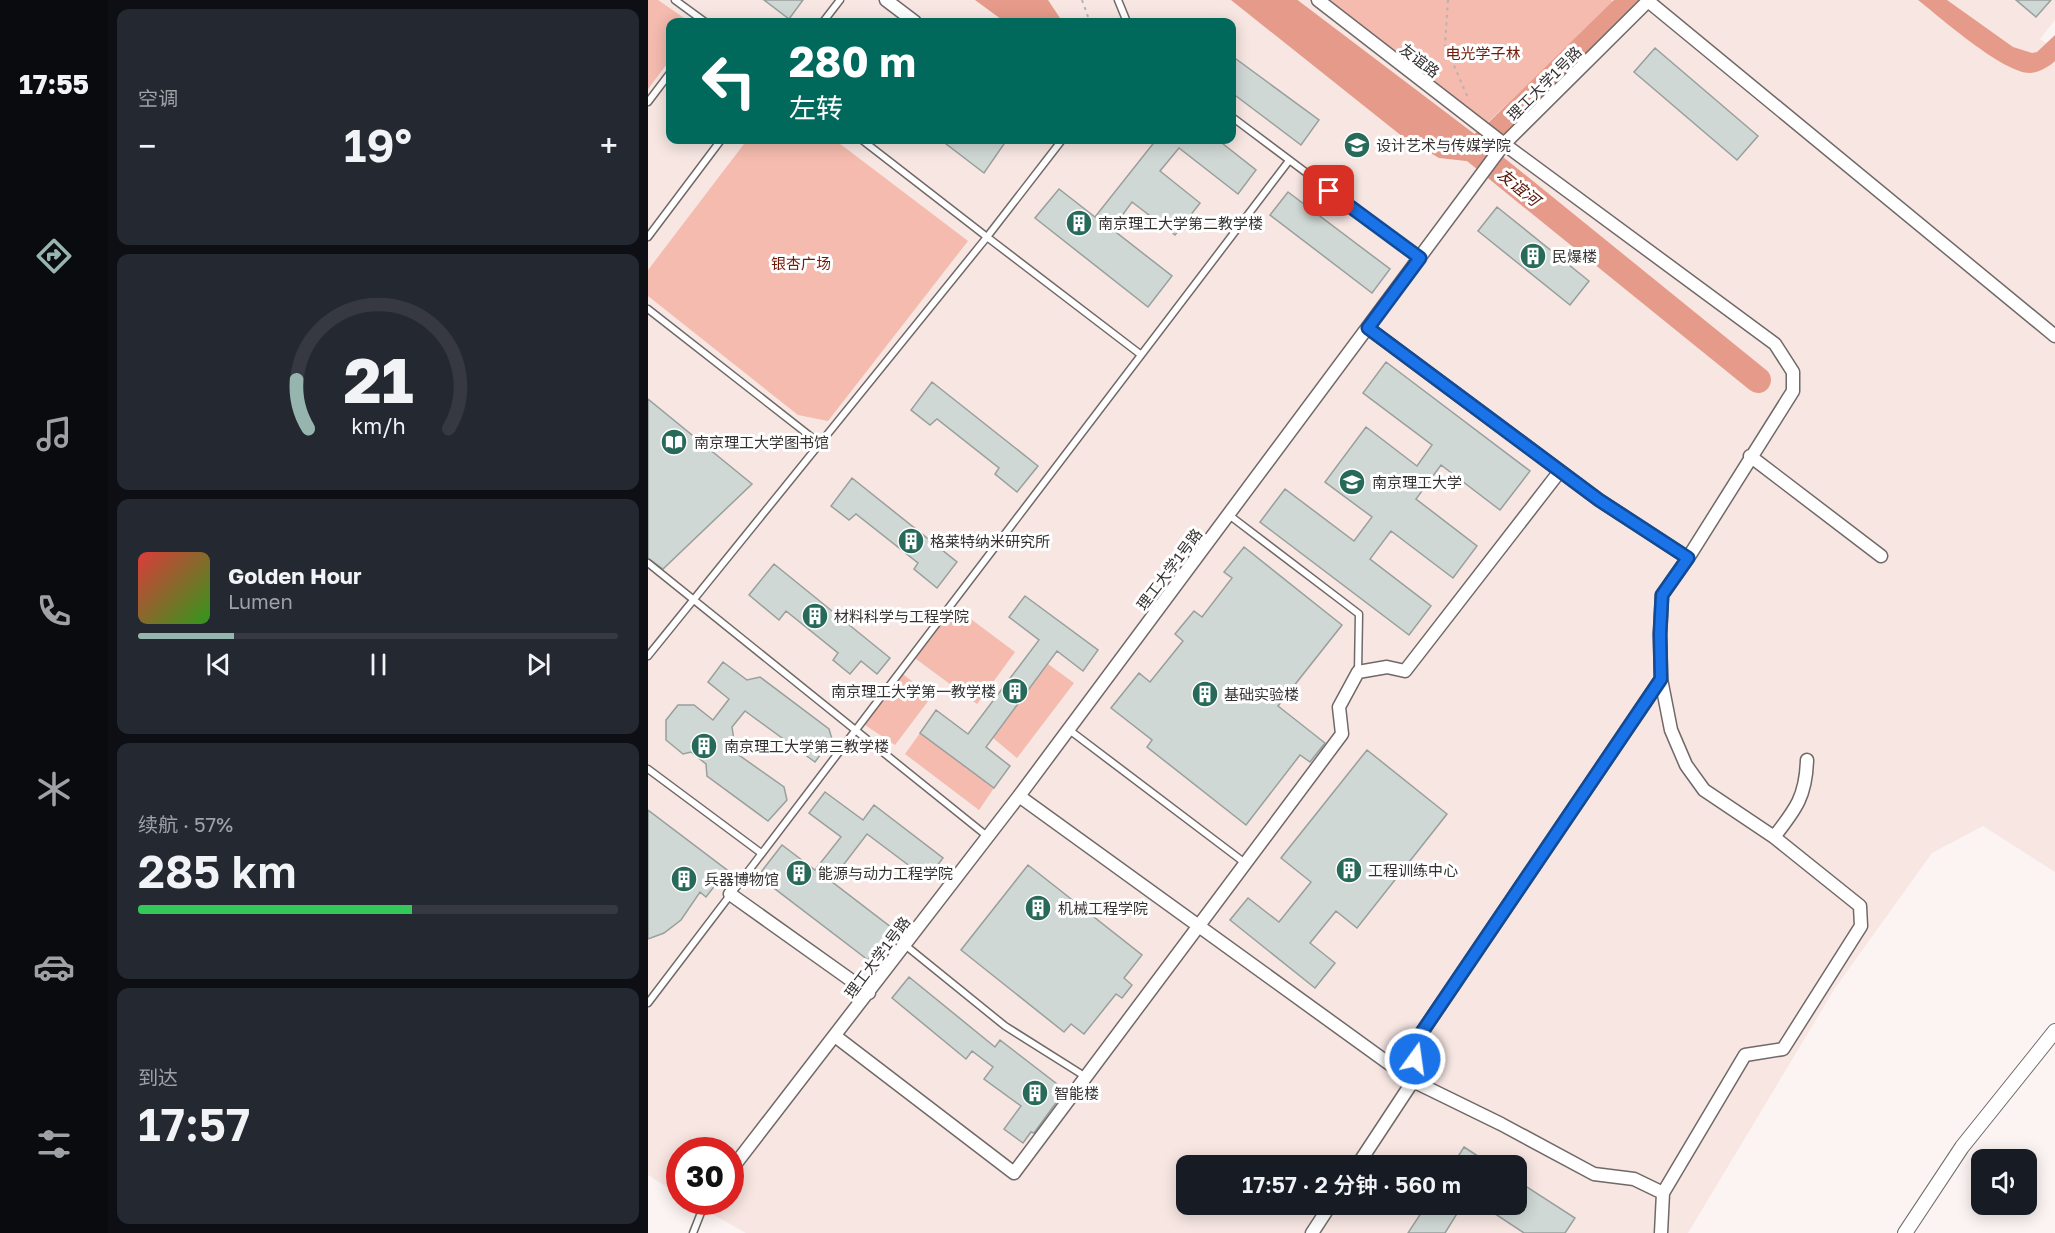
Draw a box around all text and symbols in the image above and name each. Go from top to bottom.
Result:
text: 280 m [789,36,916,86]
street label: 友谊路 [1397,39,1443,81]
icon: left [690,42,768,120]
street label: 理工大学1号路 [1503,42,1585,124]
park label: 电光学子林 [1445,44,1521,62]
text: 17:55 [19,68,89,100]
text: 空调 [138,86,178,110]
text: 左转 [789,92,843,124]
text: 19° [344,118,412,172]
text: − [138,126,156,165]
text: + [600,126,618,165]
school or university icon: 设计艺术与传媒学院 [1342,130,1372,160]
place label: 设计艺术与传媒学院 [1376,136,1511,154]
water label: 友谊河 [1494,164,1546,212]
pin [1303,165,1354,216]
icon: arrive [1312,174,1345,207]
building icon: 南京理工大学第二教学楼 [1064,208,1094,238]
place label: 南京理工大学第二教学楼 [1098,214,1263,232]
icon: directions [33,235,75,277]
building icon: 民爆楼 [1518,241,1548,271]
place label: 民爆楼 [1552,247,1597,265]
park label: 银杏广场 [771,254,831,272]
text: 21 [343,342,413,417]
icon: music [33,413,75,455]
text: km/h [351,413,405,439]
library icon: 南京理工大学图书馆 [659,427,689,457]
place label: 南京理工大学图书馆 [694,433,829,451]
school or university icon: 南京理工大学 [1337,467,1367,497]
place label: 南京理工大学 [1372,473,1462,491]
street label: 理工大学1号路 [1133,525,1205,613]
building icon: 格莱特纳米研究所 [896,526,926,556]
place label: 格莱特纳米研究所 [930,532,1050,550]
text: Golden Hour [228,562,362,589]
text: Lumen [228,589,293,613]
icon: phone [33,590,75,632]
building icon: 材料科学与工程学院 [800,601,830,631]
place label: 材料科学与工程学院 [834,607,969,625]
icon: previous [202,648,235,681]
icon: pause [362,648,395,681]
icon: next [522,648,555,681]
building icon: 南京理工大学第一教学楼 [1000,676,1030,706]
building icon: 基础实验楼 [1190,679,1220,709]
place label: 南京理工大学第一教学楼 [831,682,996,700]
place label: 基础实验楼 [1224,685,1299,703]
building icon: 南京理工大学第三教学楼 [689,731,719,761]
place label: 南京理工大学第三教学楼 [724,737,889,755]
icon: climate [33,768,75,810]
text: 续航 · 57% [138,812,233,836]
text: 285 km [138,844,297,898]
building icon: 工程训练中心 [1334,855,1364,885]
building icon: 能源与动力工程学院 [784,858,814,888]
place label: 工程训练中心 [1368,861,1458,879]
building icon: 兵器博物馆 [669,864,699,894]
place label: 能源与动力工程学院 [818,864,953,882]
place label: 兵器博物馆 [704,870,779,888]
building icon: 机械工程学院 [1023,893,1053,923]
place label: 机械工程学院 [1058,899,1148,917]
street label: 理工大学1号路 [841,913,913,1001]
icon: car [33,946,75,988]
position arrow [1383,1027,1447,1091]
text: 到达 [138,1065,178,1089]
building icon: 智能楼 [1020,1078,1050,1108]
place label: 智能楼 [1054,1084,1099,1102]
text: 17:57 [138,1097,250,1151]
icon: filters [33,1123,75,1165]
speed limit sign: 30 [666,1137,744,1215]
map controls [1971,1149,2037,1215]
button: sound [1971,1149,2037,1215]
text: 17:57 · 2 分钟 · 560 m [1242,1171,1461,1198]

